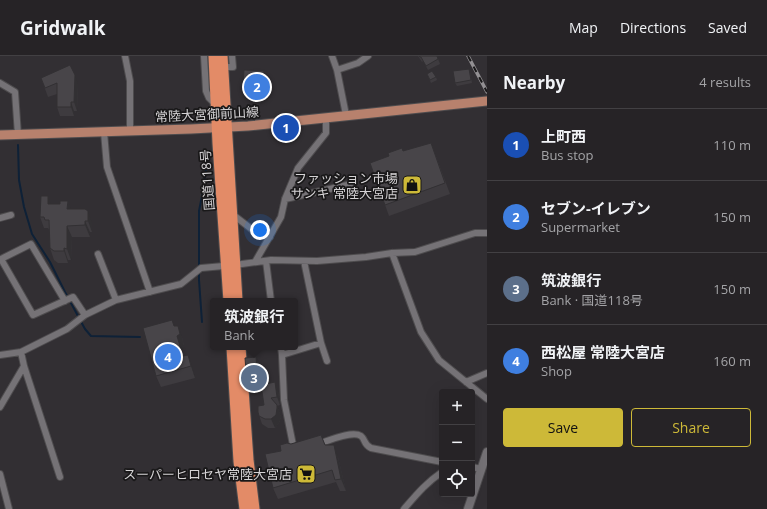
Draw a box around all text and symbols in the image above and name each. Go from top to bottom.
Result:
text: Gridwalk [20,15,106,41]
text: Map [569,18,598,37]
text: Directions [620,18,686,37]
text: Saved [708,18,747,37]
text: Nearby [503,71,565,94]
pin: 2 [244,72,270,102]
text: 4 results [699,73,751,91]
street label: 常陸大宮御前山線 [155,102,259,126]
pin: 1 [273,113,299,143]
text: 上町西 [541,126,586,146]
text: 1 [512,136,520,154]
text: 110 m [713,136,751,154]
text: Bus stop [541,146,594,164]
street label: 国道118号 [196,149,218,211]
place label: ファッション市場 サンキ 常陸大宮店 [291,169,398,202]
shop icon: ファッション市場 サンキ 常陸大宮店 [401,174,423,196]
text: セブン-イレブン [541,198,651,218]
text: 2 [512,208,520,226]
text: 150 m [713,208,751,226]
text: Supermarket [541,218,620,236]
your location [250,220,270,240]
text: 筑波銀行 [541,270,601,290]
text: 3 [512,280,520,298]
text: 150 m [713,280,751,298]
text: Bank · 国道118号 [541,291,643,309]
popup [210,298,298,350]
text: 筑波銀行 [224,306,284,326]
text: Bank [224,326,254,344]
pin: 4 [155,342,181,372]
text: 西松屋 常陸大宮店 [541,342,665,362]
text: 4 [512,352,520,370]
text: 160 m [713,352,751,370]
text: Shop [541,362,572,380]
pin: 3 [241,363,267,393]
map controls [439,389,475,497]
button: + [439,389,475,425]
button: Save [503,408,623,447]
button: Share [631,408,751,447]
button: − [439,425,475,461]
button: locate [439,461,475,497]
supermarket icon: スーパーヒロセヤ常陸大宮店 [295,463,317,485]
place label: スーパーヒロセヤ常陸大宮店 [123,465,292,483]

